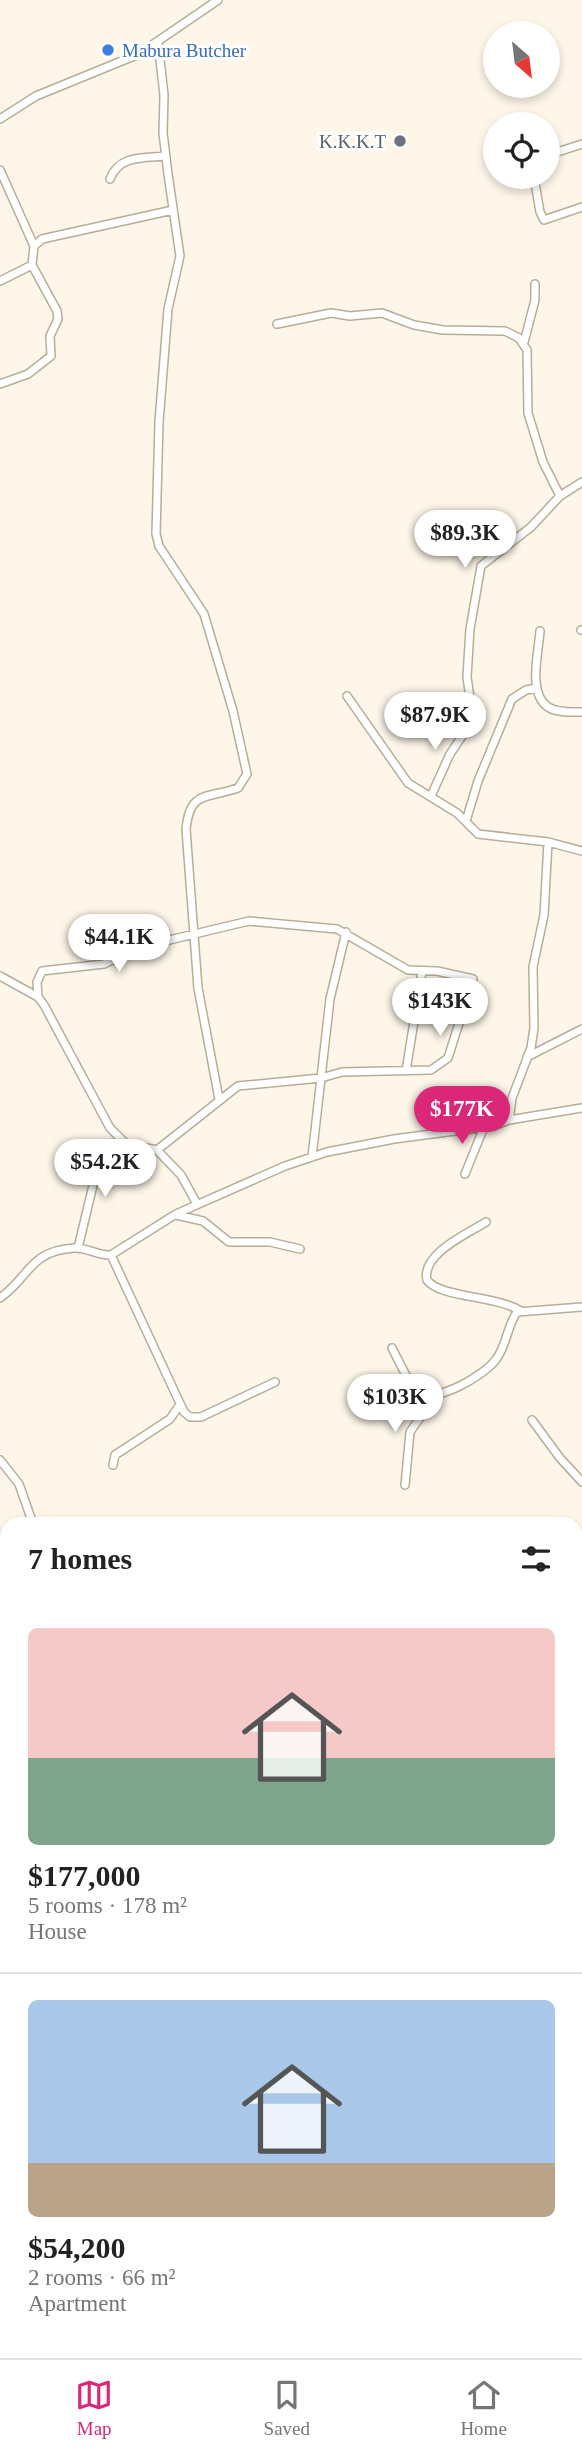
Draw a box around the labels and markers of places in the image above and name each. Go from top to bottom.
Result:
place label: Mabura Butcher [122,40,247,61]
marker: Mabura Butcher [100,42,116,58]
place label: K.K.K.T [319,131,386,152]
marker: K.K.K.T [392,133,408,149]
pin: $89.3K [408,510,522,570]
pin: $87.9K [378,692,492,752]
pin: $44.1K [62,914,176,974]
pin: $143K [391,978,489,1038]
pin: $177K [413,1086,511,1146]
pin: $54.2K [48,1140,162,1199]
pin: $103K [346,1374,444,1434]

